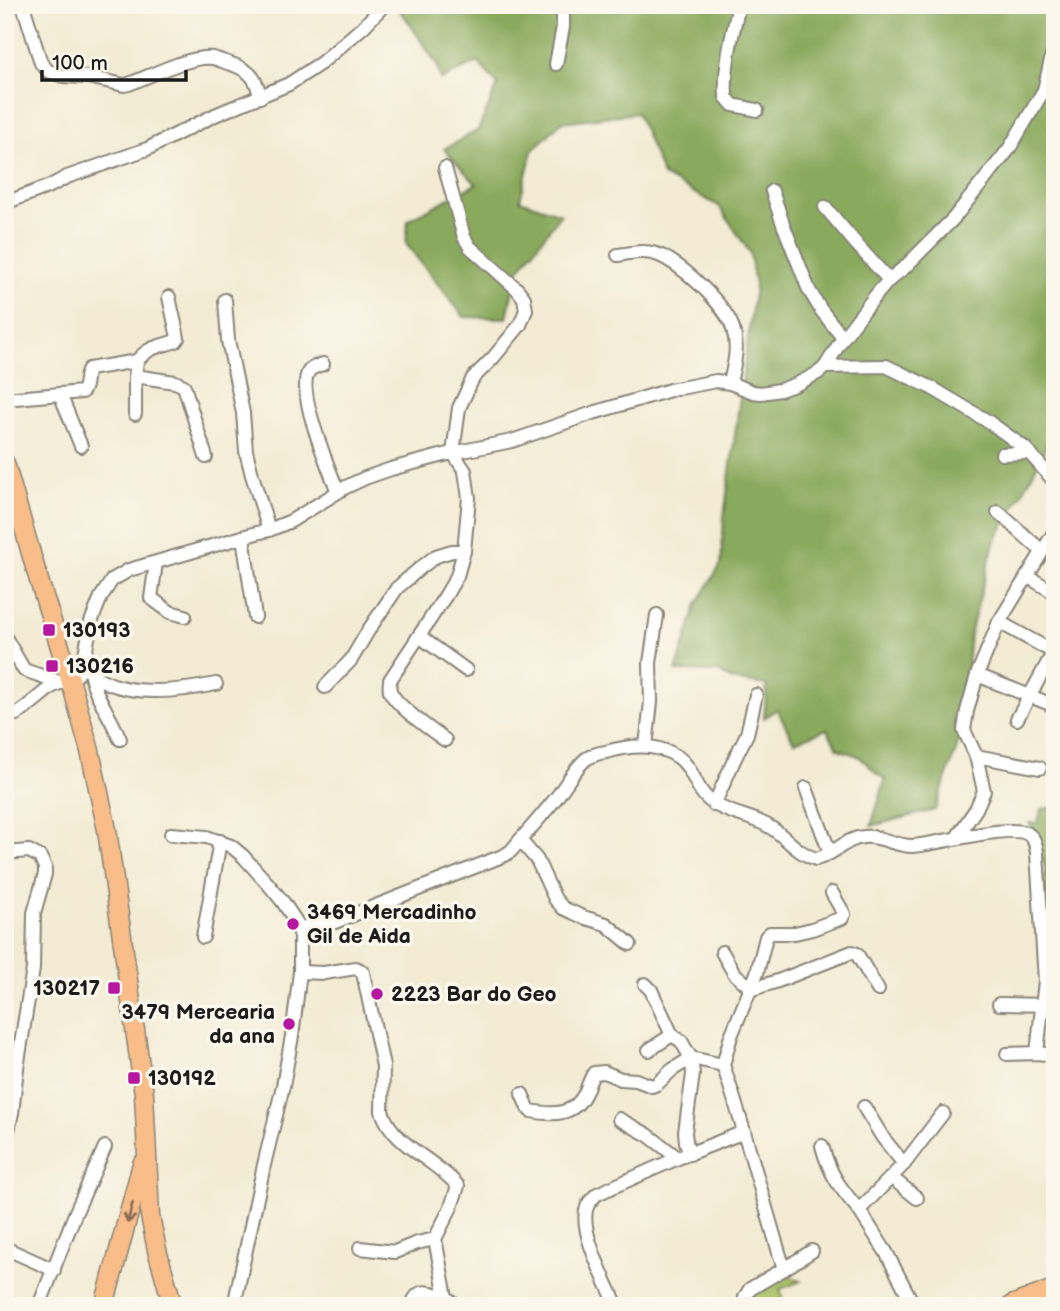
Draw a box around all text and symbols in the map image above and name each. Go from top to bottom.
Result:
scale bar [42,38,186,82]
text: 100 m [52,51,108,76]
place label: 130193 [63,618,131,643]
marker: 130193 [41,622,57,638]
place label: 130216 [66,654,134,679]
marker: 130216 [44,658,60,674]
place label: 3469 Mercadinho Gil de Aida [307,900,477,949]
marker: 3469 Mercadinho Gil de Aida [285,916,301,932]
place label: 130217 [33,976,100,1001]
marker: 130217 [106,980,122,996]
place label: 2223 Bar do Geo [391,982,556,1007]
marker: 2223 Bar do Geo [369,986,385,1002]
place label: 3479 Mercearia da ana [122,1000,275,1049]
marker: 3479 Mercearia da ana [281,1016,297,1032]
place label: 130192 [148,1066,216,1091]
marker: 130192 [126,1070,142,1086]
one-way arrow [123,1202,136,1224]

